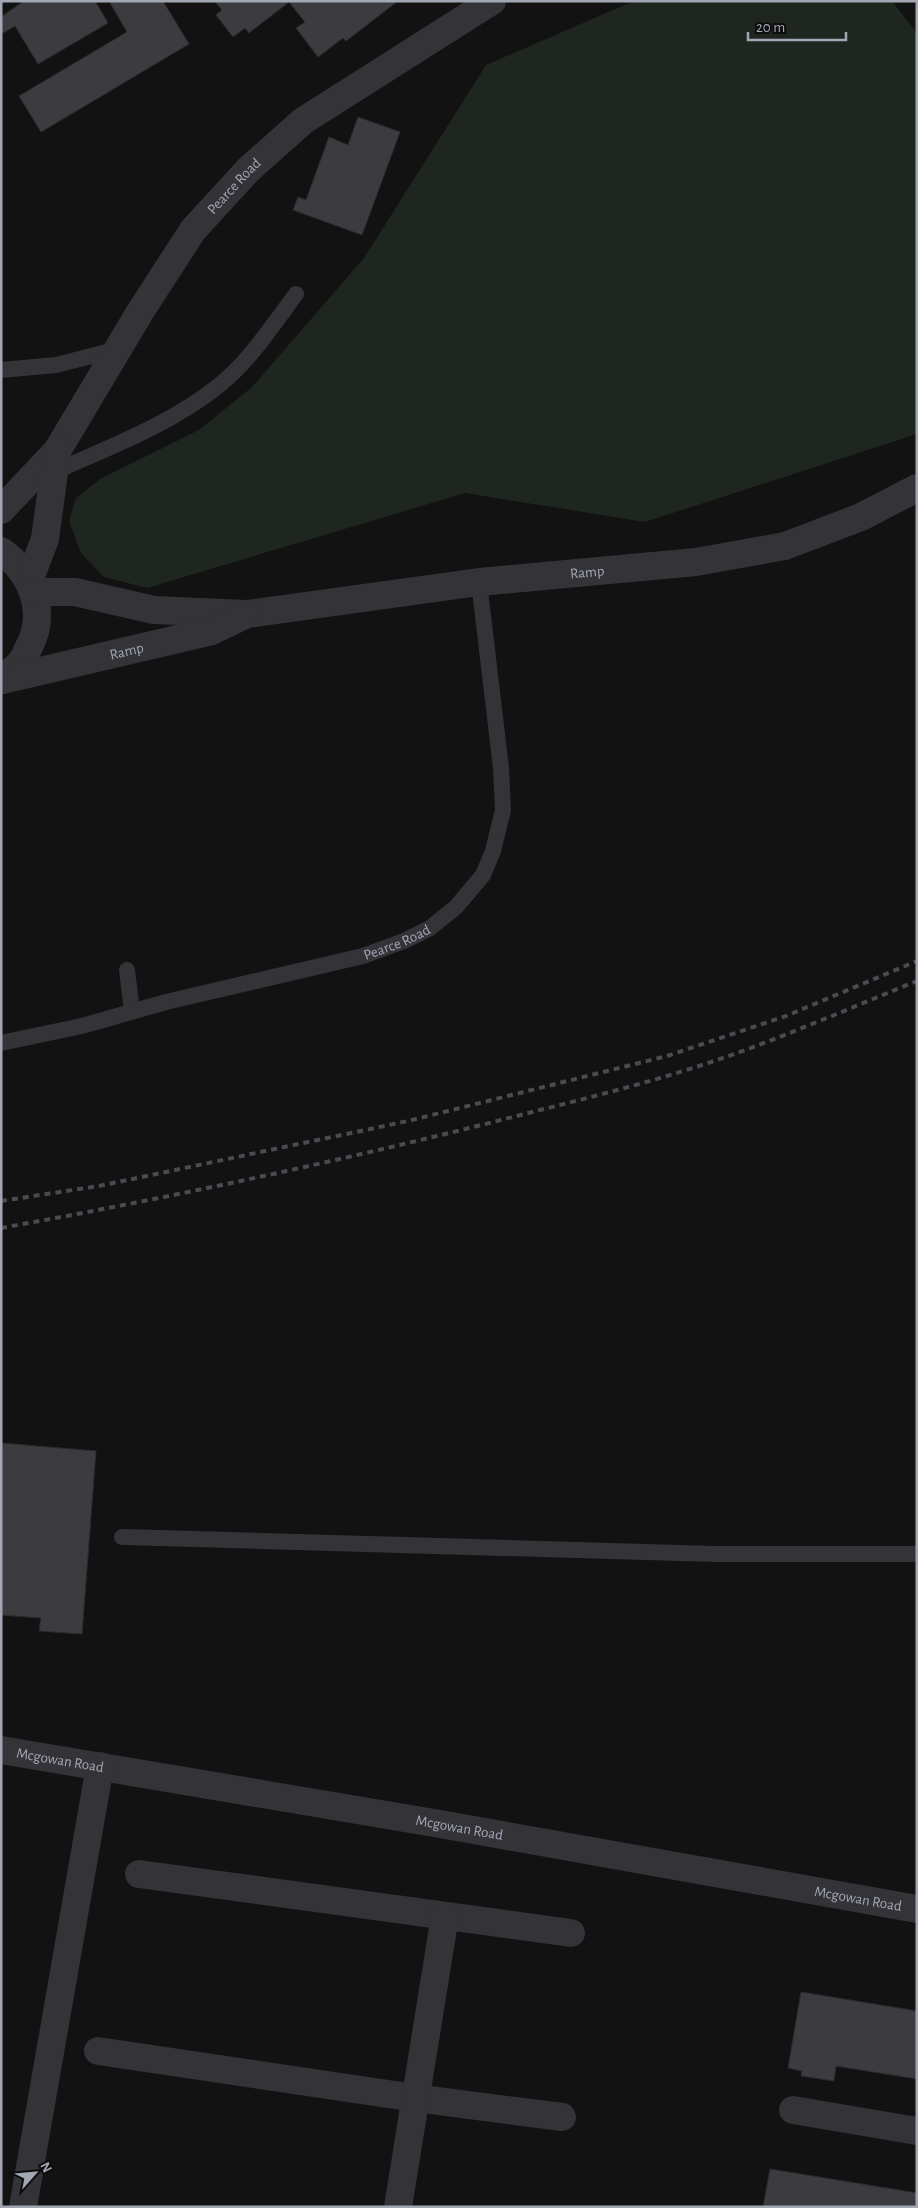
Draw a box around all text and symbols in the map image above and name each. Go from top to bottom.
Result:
scale bar [748,10,846,42]
text: 20 m [756,20,785,35]
street label: Pearce Road [205,155,264,217]
street label: Ramp [569,563,605,582]
street label: Ramp [108,640,145,663]
street label: Pearce Road [362,922,433,963]
street label: Mcgowan Road [15,1746,105,1775]
street label: Mcgowan Road [415,1813,505,1843]
street label: Mcgowan Road [813,1884,903,1914]
north arrow [10,2148,60,2198]
text: N [37,2160,54,2175]

